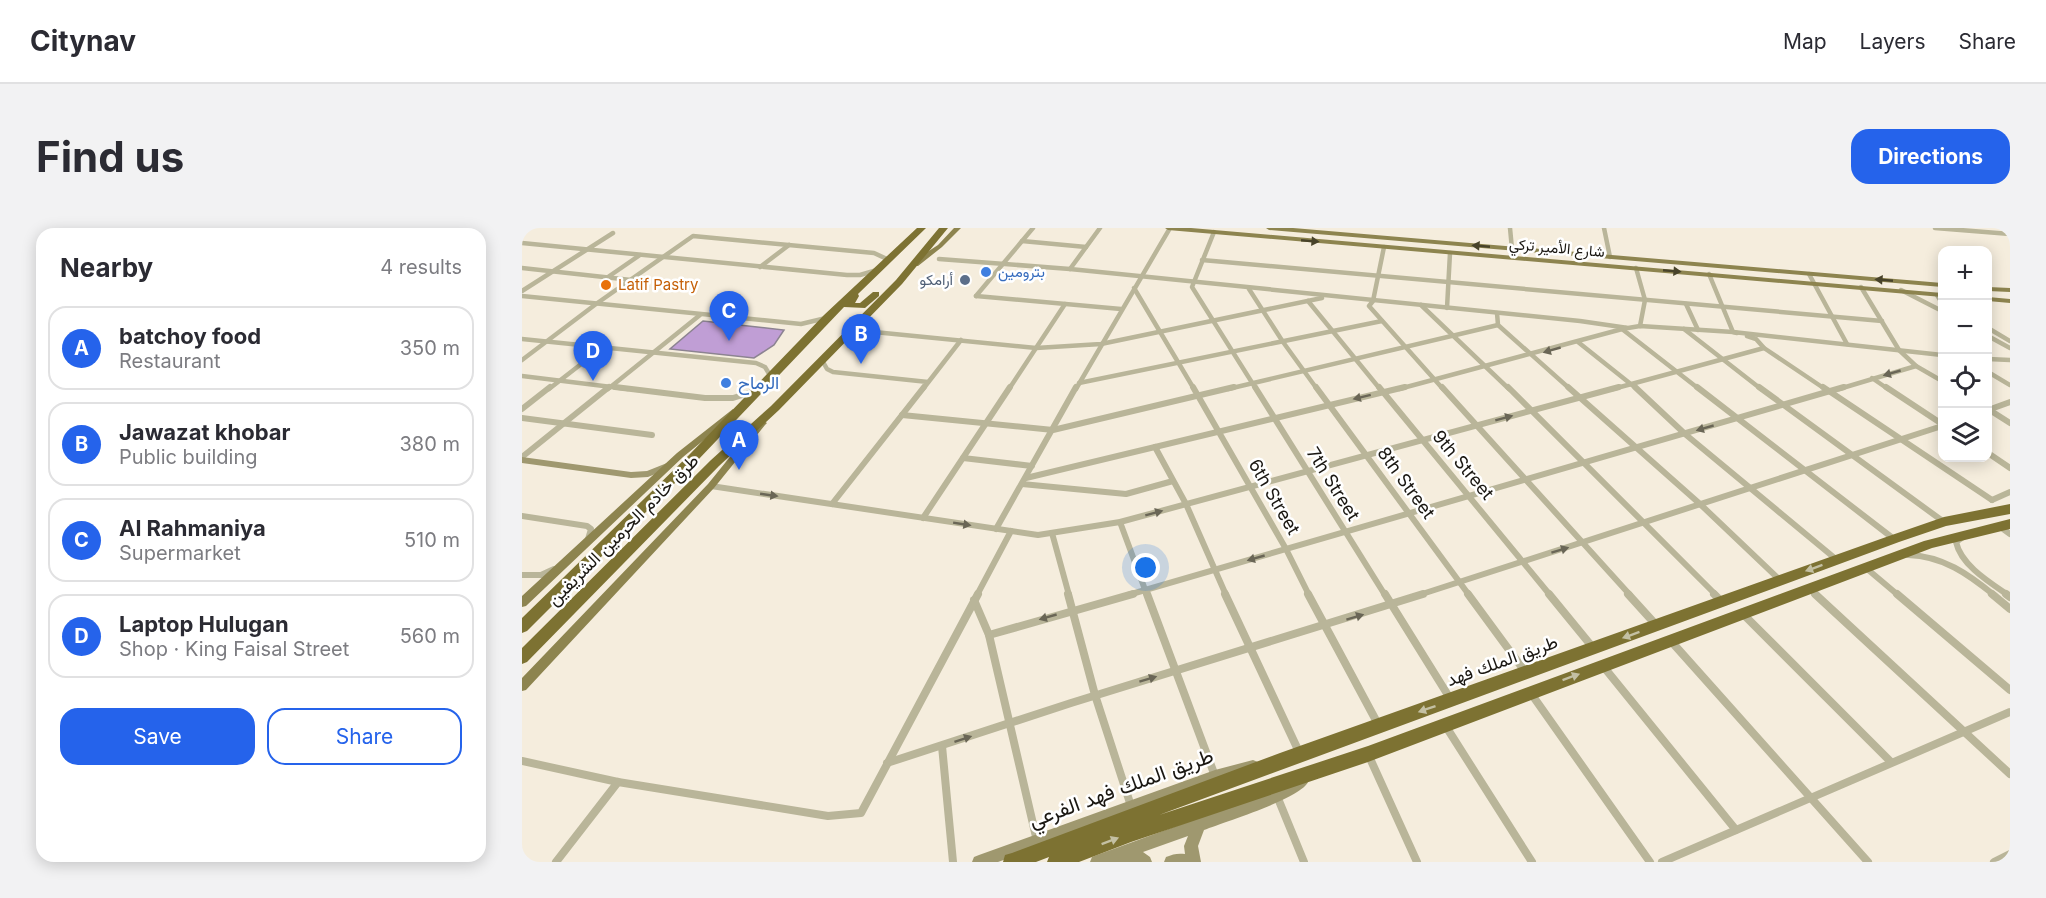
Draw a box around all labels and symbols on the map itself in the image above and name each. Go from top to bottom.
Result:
street label: شارع الأمير تركي [1508,234,1606,265]
one-way arrow [1301,236,1320,245]
one-way arrow [1471,241,1490,251]
place label: بترومين [998,262,1045,282]
marker: بترومين [979,265,993,279]
one-way arrow [1663,266,1682,276]
place label: أرامكو [920,270,954,289]
marker: أرامكو [958,273,972,287]
place label: Latif Pastry [618,275,699,294]
one-way arrow [1875,275,1894,285]
marker: Latif Pastry [599,278,613,292]
pin: C [710,291,748,341]
pin: B [842,314,880,364]
pin: D [574,332,612,381]
one-way arrow [1542,346,1560,355]
one-way arrow [1883,368,1901,378]
place label: الرماح [738,372,779,395]
marker: الرماح [719,376,733,390]
one-way arrow [1353,393,1372,402]
one-way arrow [1495,412,1513,422]
pin: A [720,420,758,470]
one-way arrow [1696,424,1714,433]
street label: 9th Street [1428,426,1498,504]
street label: 7th Street [1303,443,1364,524]
street label: 8th Street [1373,443,1440,523]
street label: طرق خادم الحرمين الشريفين [543,450,704,611]
street label: 6th Street [1244,455,1304,538]
one-way arrow [760,490,779,499]
one-way arrow [1145,507,1163,517]
one-way arrow [952,520,971,529]
one-way arrow [1551,544,1569,554]
your location [1131,553,1160,582]
one-way arrow [1247,554,1265,563]
one-way arrow [1805,564,1823,574]
one-way arrow [1346,612,1364,621]
one-way arrow [1039,613,1057,623]
street label: طريق الملك فهد [1443,631,1561,691]
one-way arrow [1621,631,1639,641]
one-way arrow [1562,672,1580,681]
one-way arrow [1139,673,1157,683]
one-way arrow [1418,704,1436,714]
one-way arrow [954,734,972,744]
street label: طريق الملك فهد الفرعي [1025,743,1218,837]
one-way arrow [1102,836,1120,846]

